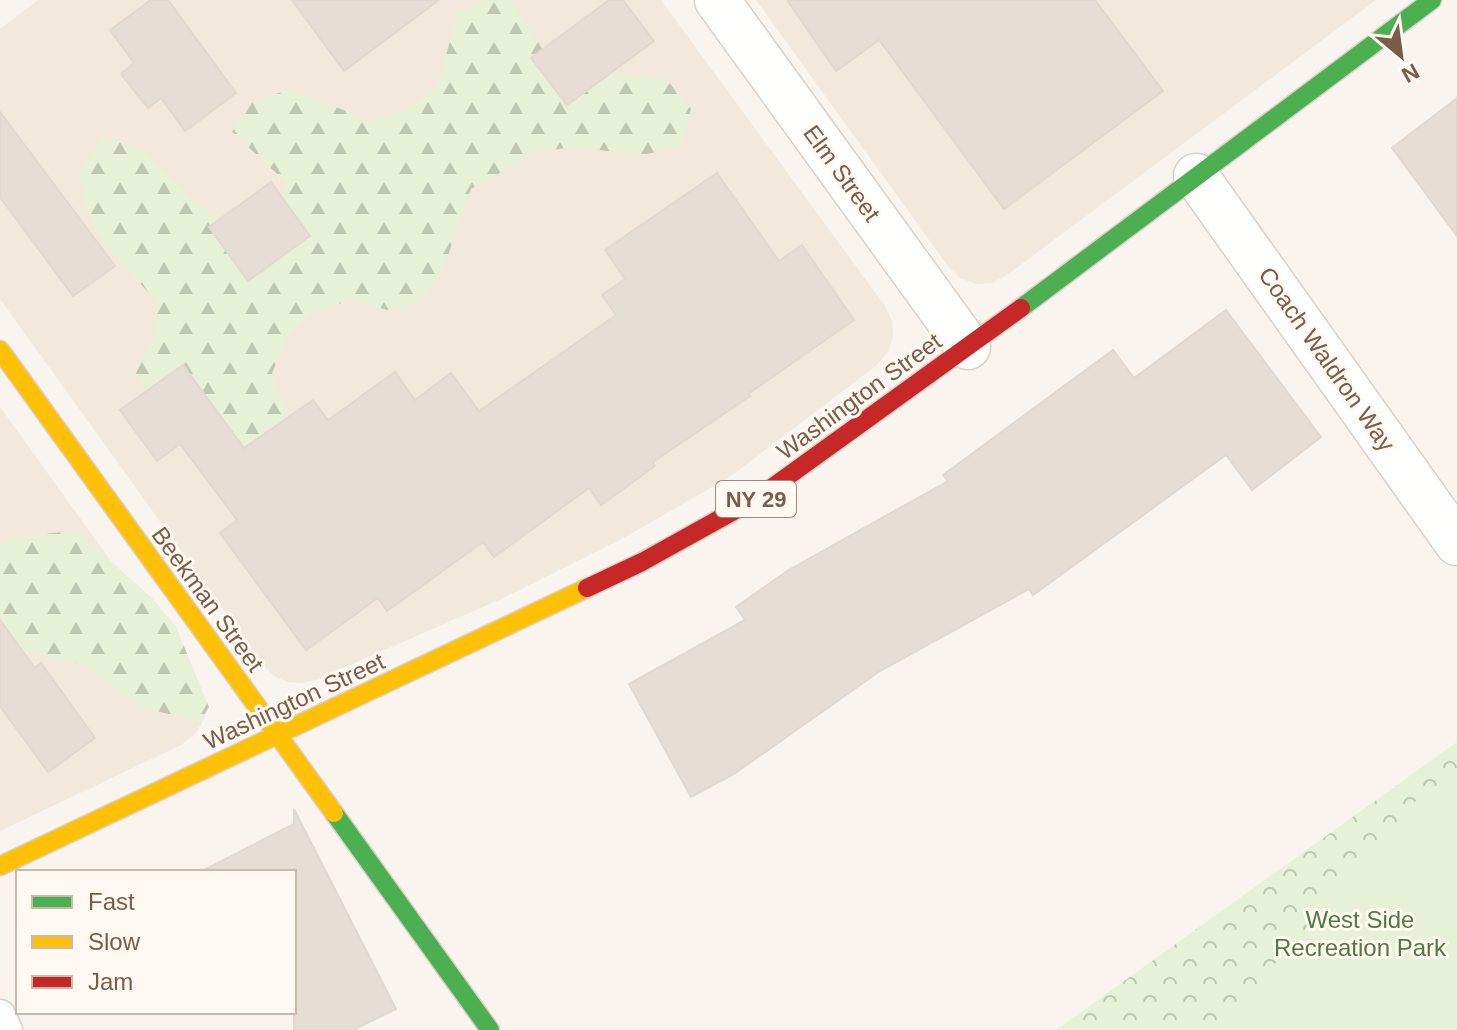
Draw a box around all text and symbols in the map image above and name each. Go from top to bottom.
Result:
north arrow [1361,16,1441,96]
text: N [1397,58,1423,88]
street label: Elm Street [798,120,886,227]
street label: Coach Waldron Way [1253,262,1401,456]
street label: Washington Street [772,327,947,465]
road number: NY 29 [716,481,796,517]
street label: Beekman Street [147,521,270,677]
street label: Washington Street [199,647,389,755]
legend [16,870,296,1014]
text: Fast [88,888,135,915]
park label: West Side Recreation Park [1274,906,1447,961]
text: Slow [88,928,141,955]
text: Jam [88,968,133,995]

